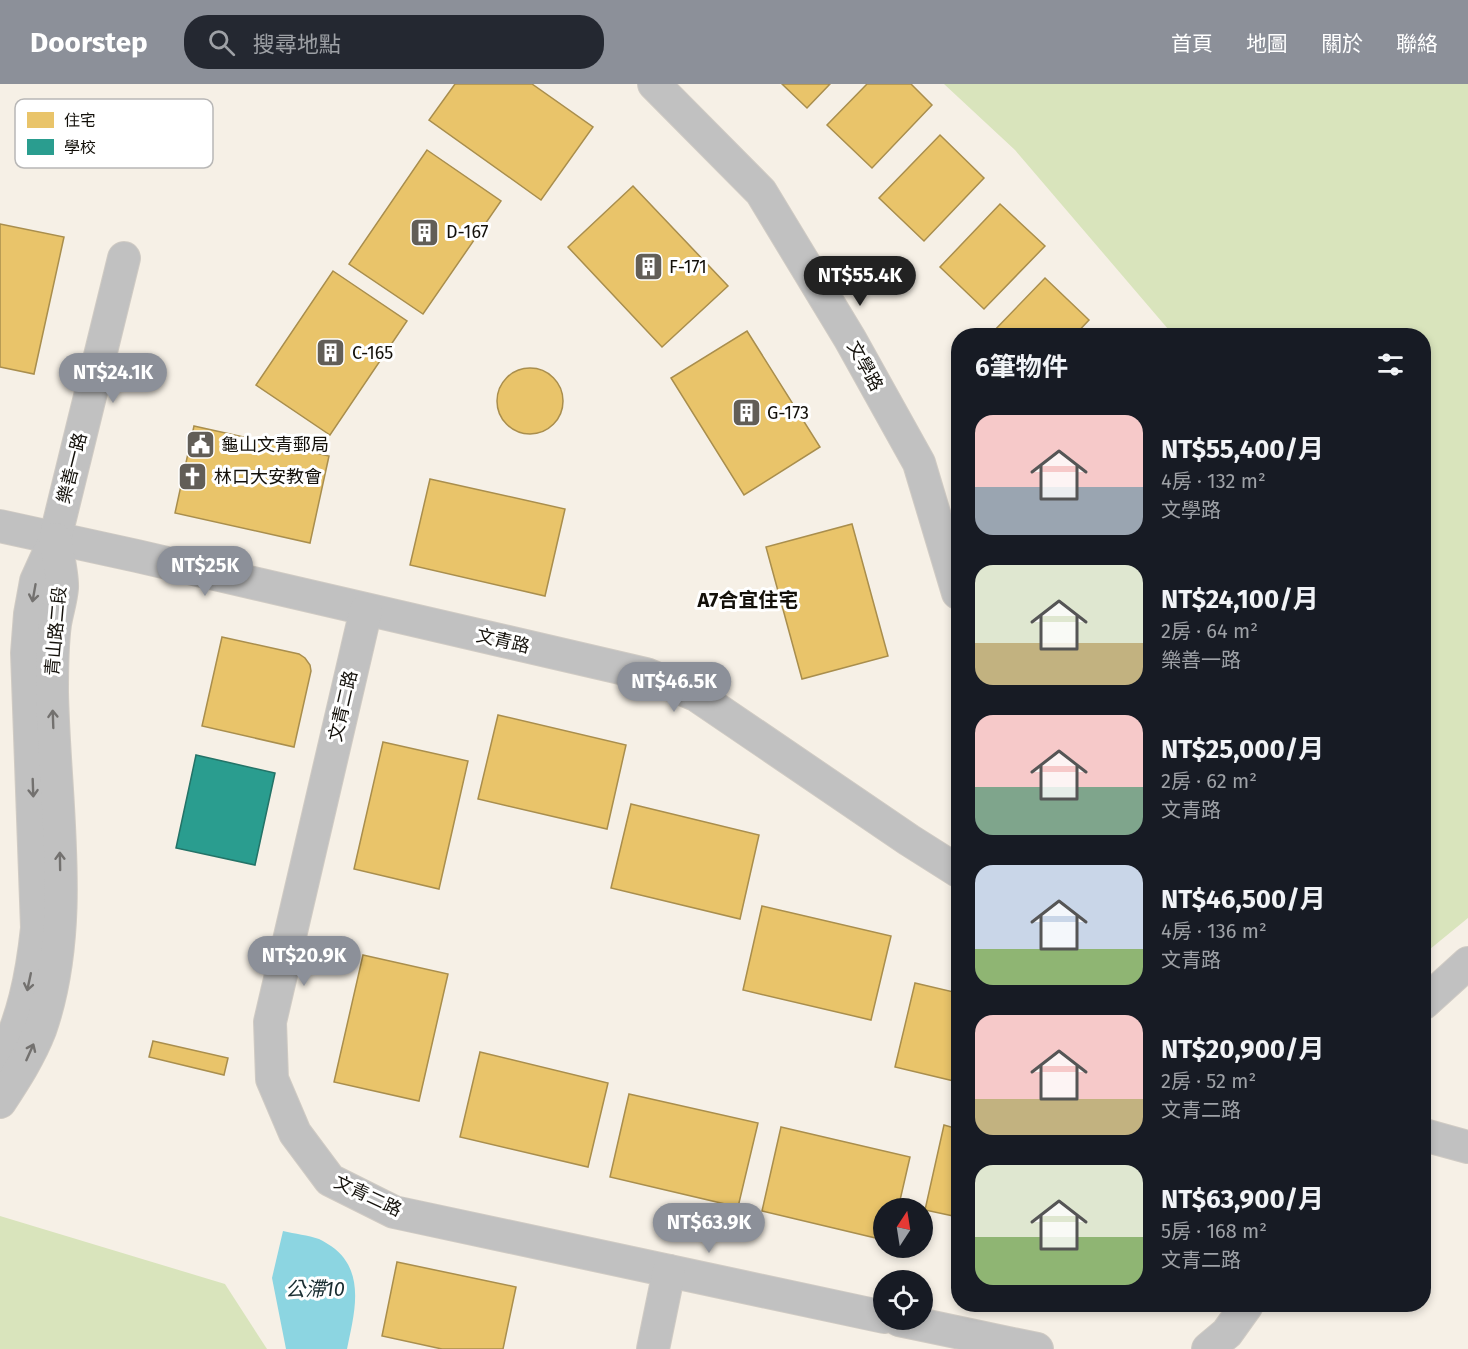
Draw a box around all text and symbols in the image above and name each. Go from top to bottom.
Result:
search box [184,15,604,69]
text: Doorstep [30,26,148,59]
icon: search [205,26,238,59]
text: 搜尋地點 [253,31,341,58]
text: 首頁 [1171,31,1213,57]
text: 地圖 [1246,31,1288,57]
text: 關於 [1321,31,1363,57]
text: 聯絡 [1396,31,1438,57]
legend [15,99,213,168]
text: 住宅 [64,111,96,130]
text: 學校 [64,138,96,157]
building icon: D-167 [409,216,441,248]
place label: D-167 [446,221,489,243]
building icon: F-171 [632,251,664,283]
place label: F-171 [669,256,707,278]
pin: NT$55.4K [798,256,922,307]
text: NT$55.4K [818,263,902,287]
building icon: C-165 [315,337,347,369]
street label: 文學路 [842,337,888,395]
place label: C-165 [352,342,393,364]
icon: filters [1374,348,1407,381]
text: 6筆物件 [975,352,1068,383]
pin: NT$24.1K [51,353,175,404]
text: NT$24.1K [73,360,153,384]
building icon: G-173 [730,397,762,429]
place label: G-173 [767,402,809,424]
public building icon: 龜山文青郵局 [184,429,216,461]
street label: 樂善一路 [53,430,91,506]
place label: 龜山文青郵局 [221,434,329,456]
text: NT$55,400/月 [1161,434,1324,465]
icon: home [1023,439,1095,511]
church icon: 林口大安教會 [177,461,209,493]
place label: 林口大安教會 [214,466,322,488]
text: 4房 · 132 m² [1161,469,1266,493]
text: 文學路 [1161,498,1221,522]
pin: NT$25K [156,546,254,597]
text: NT$25K [171,553,239,577]
one-way arrow [28,583,39,603]
text: NT$24,100/月 [1161,584,1319,615]
street label: 青山路二段 [41,585,71,677]
district label: A7合宜住宅 [697,588,798,612]
icon: home [1023,589,1095,661]
text: 2房 · 64 m² [1161,619,1258,643]
street label: 文青路 [474,624,532,658]
text: 樂善一路 [1161,648,1241,672]
pin: NT$46.5K [612,662,736,713]
street label: 文青二路 [324,668,362,744]
text: NT$46.5K [631,669,717,693]
one-way arrow [47,710,59,730]
text: NT$25,000/月 [1161,734,1324,765]
icon: home [1023,739,1095,811]
text: 2房 · 62 m² [1161,769,1257,793]
one-way arrow [27,777,38,797]
text: 文青路 [1161,798,1221,822]
one-way arrow [54,852,65,872]
text: NT$46,500/月 [1161,884,1326,915]
icon: home [1023,889,1095,961]
text: 4房 · 136 m² [1161,919,1267,943]
pin: NT$20.9K [242,936,366,987]
text: NT$20.9K [262,943,346,967]
text: 文青路 [1161,948,1221,972]
one-way arrow [23,972,34,991]
text: NT$20,900/月 [1161,1034,1325,1065]
icon: home [1023,1039,1095,1111]
one-way arrow [25,1043,37,1061]
text: 2房 · 52 m² [1161,1069,1256,1093]
text: 文青二路 [1161,1098,1241,1122]
street label: 文青二路 [331,1171,405,1221]
text: NT$63,900/月 [1161,1184,1324,1215]
icon: home [1023,1189,1095,1261]
north arrow [873,1198,933,1258]
map controls [873,1198,933,1330]
pin: NT$63.9K [647,1203,771,1254]
text: NT$63.9K [667,1210,751,1234]
text: 5房 · 168 m² [1161,1219,1267,1243]
text: 文青二路 [1161,1248,1241,1272]
button: locate [873,1270,933,1330]
water label: 公滯10 [285,1277,345,1301]

